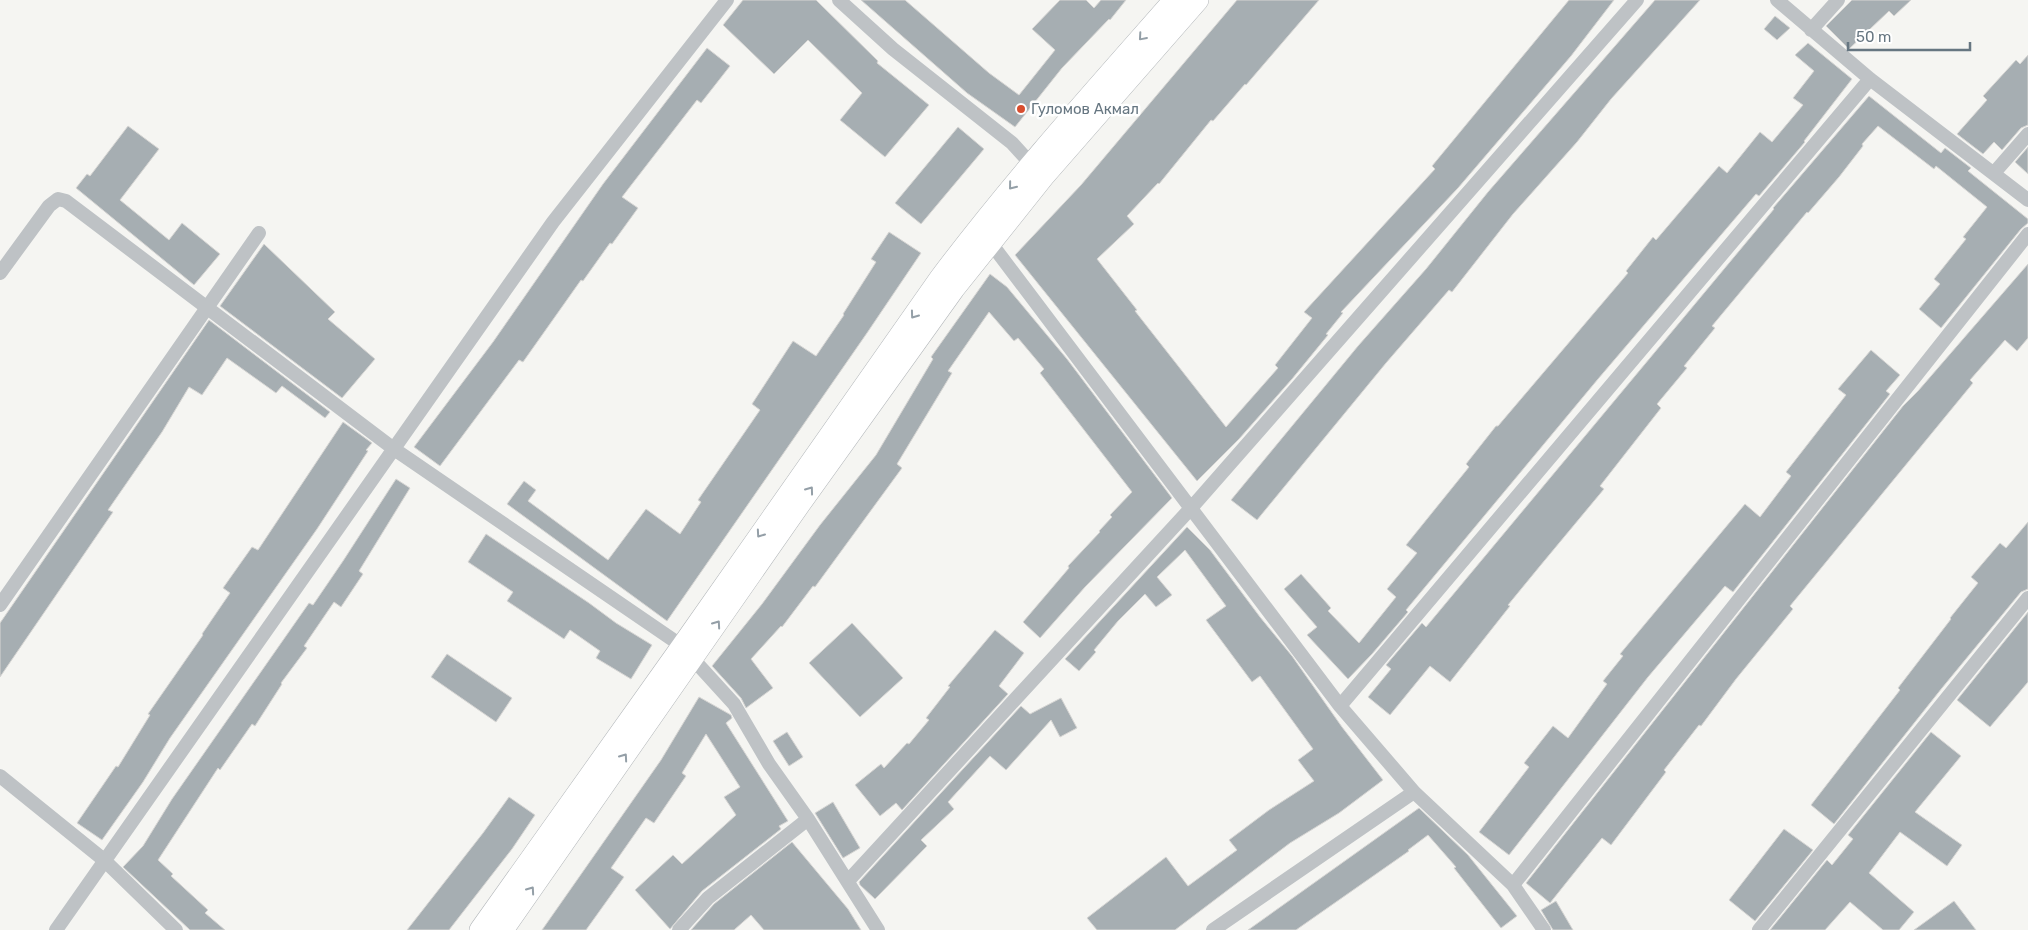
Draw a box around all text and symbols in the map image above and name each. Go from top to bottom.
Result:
scale bar [1848,20,1970,52]
text: 50 m [1856,28,1891,46]
one-way arrow [1138,31,1147,40]
place label: Гуломов Акмал [1031,100,1139,118]
marker: Гуломов Акмал [1015,103,1027,115]
one-way arrow [1010,180,1018,189]
one-way arrow [911,309,919,318]
one-way arrow [804,486,813,496]
one-way arrow [757,528,766,538]
one-way arrow [711,620,720,629]
one-way arrow [618,753,627,763]
one-way arrow [525,886,534,896]

